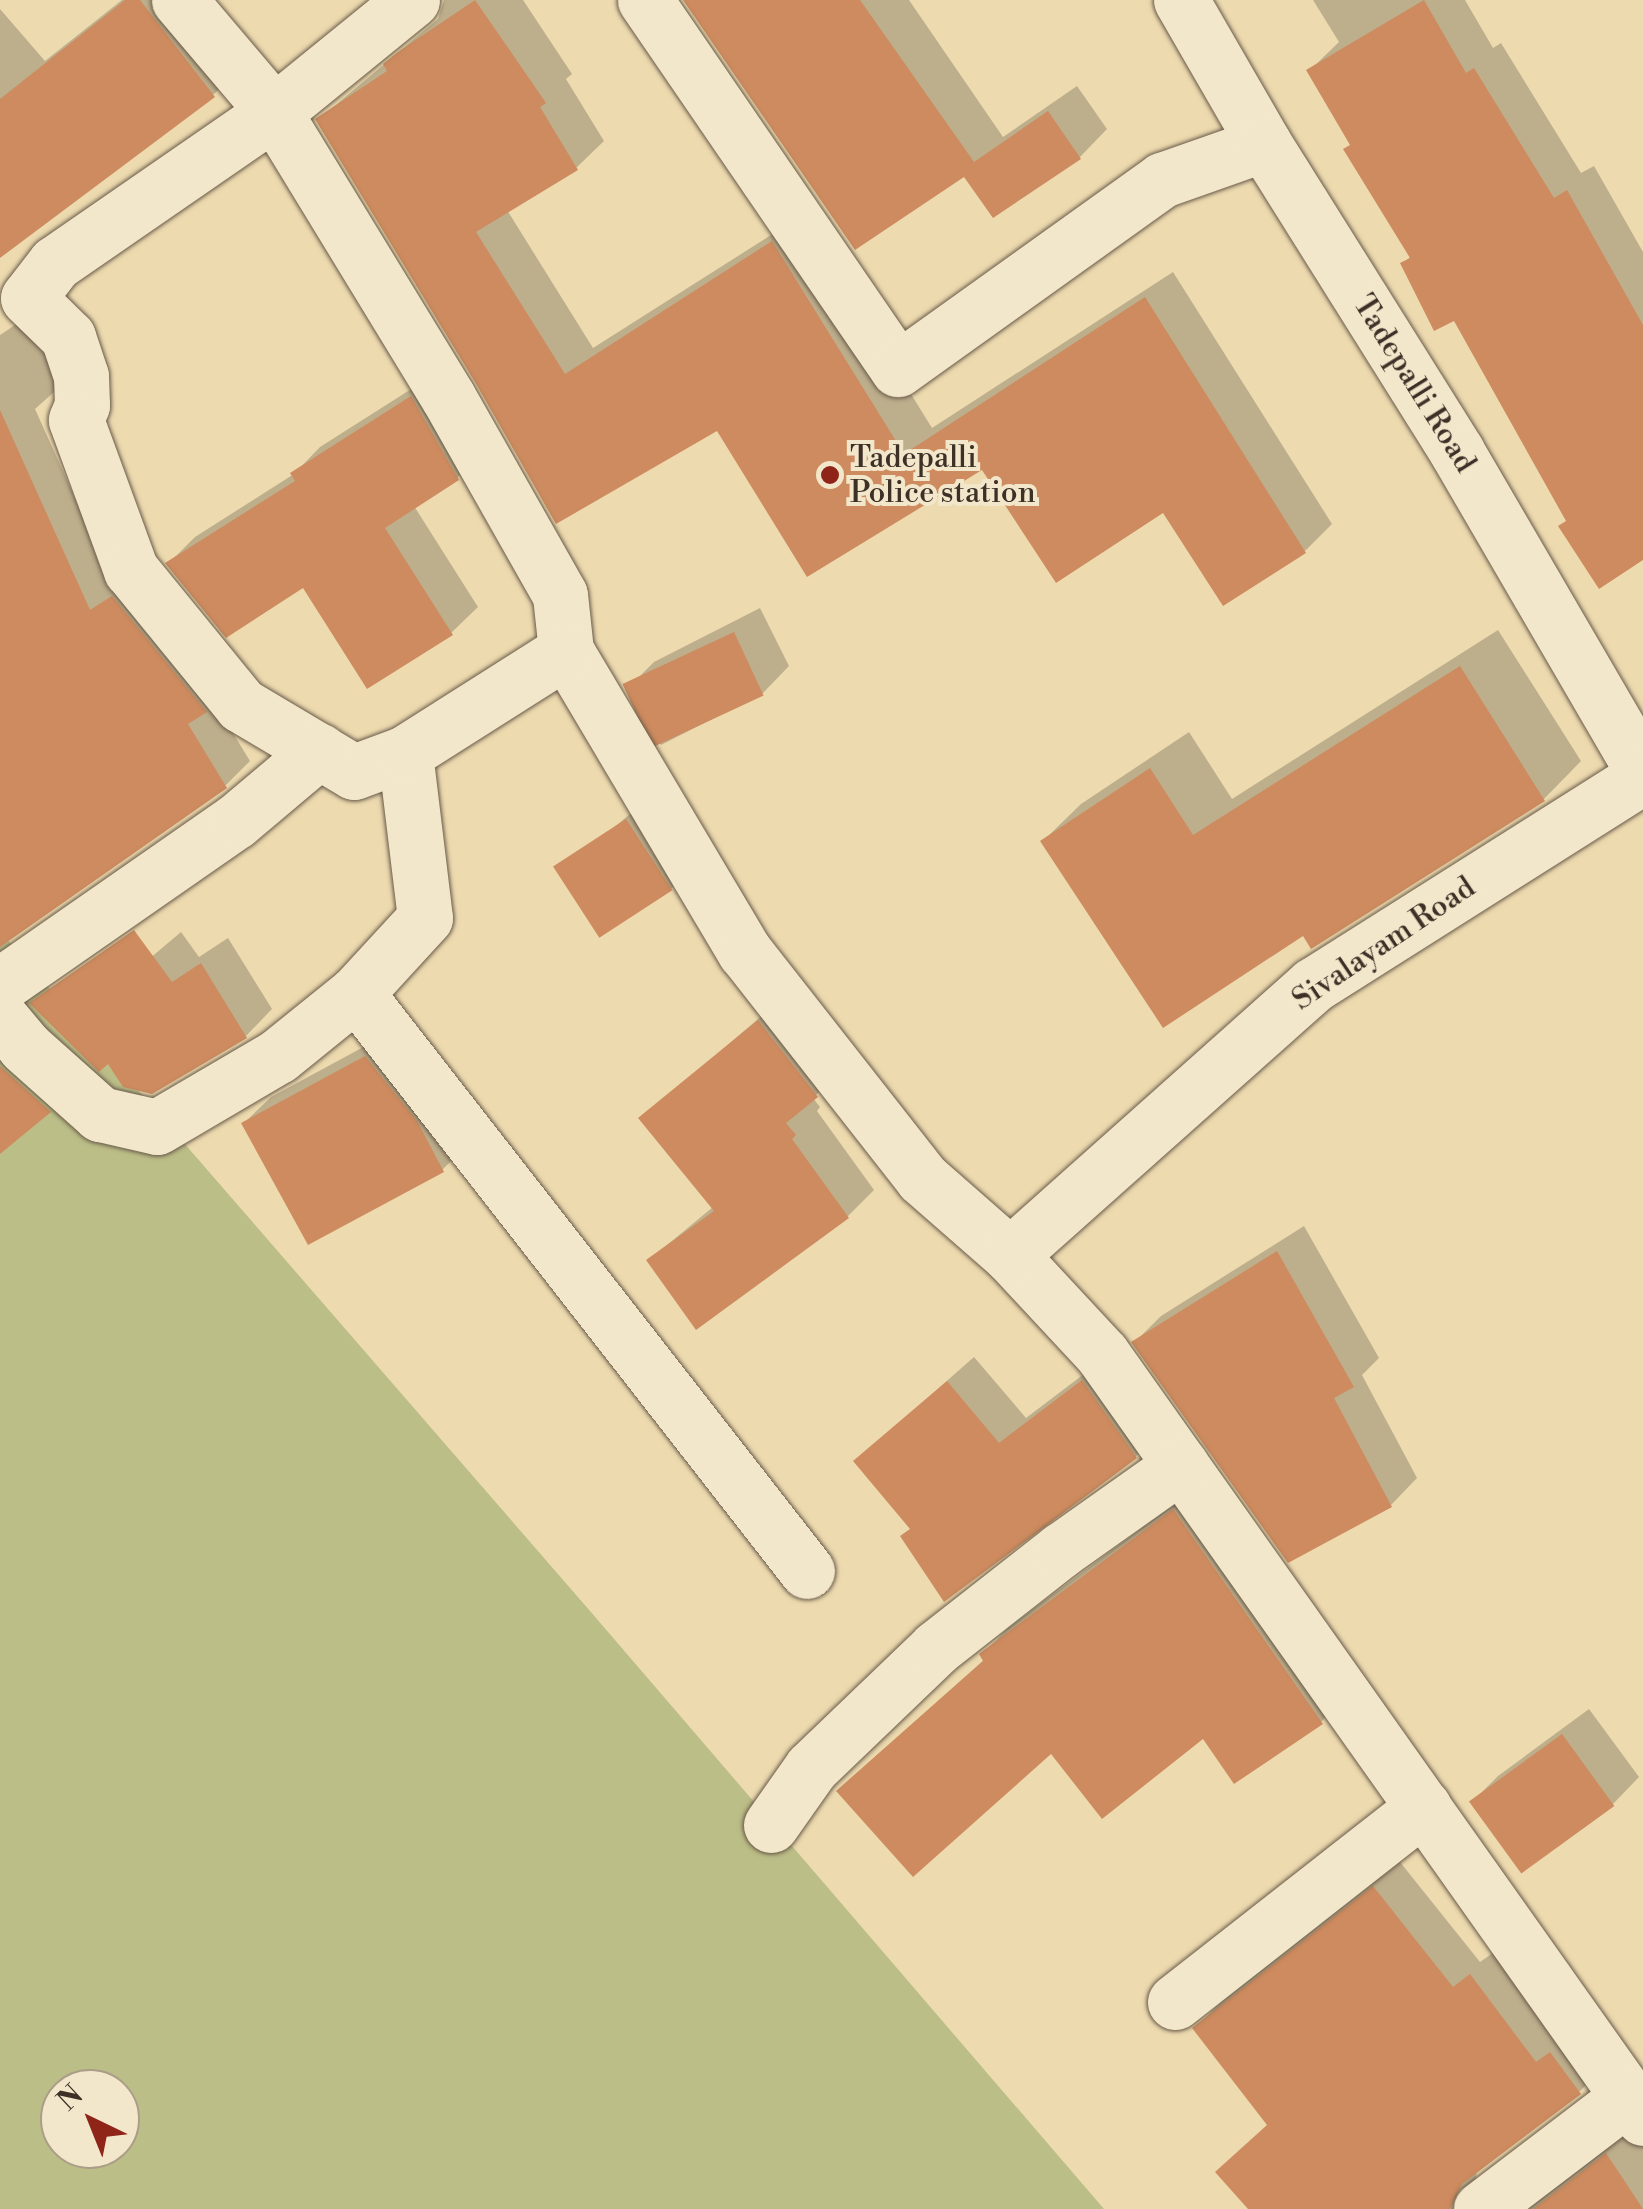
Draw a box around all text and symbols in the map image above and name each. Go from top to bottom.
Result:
street label: Tadepalli Road [1345,289,1483,479]
place label: Tadepalli Police station [850,440,1036,510]
marker: Tadepalli Police station [819,464,841,486]
street label: Sivalayam Road [1286,870,1482,1018]
north arrow [40,2069,140,2169]
text: N [51,2078,91,2119]

